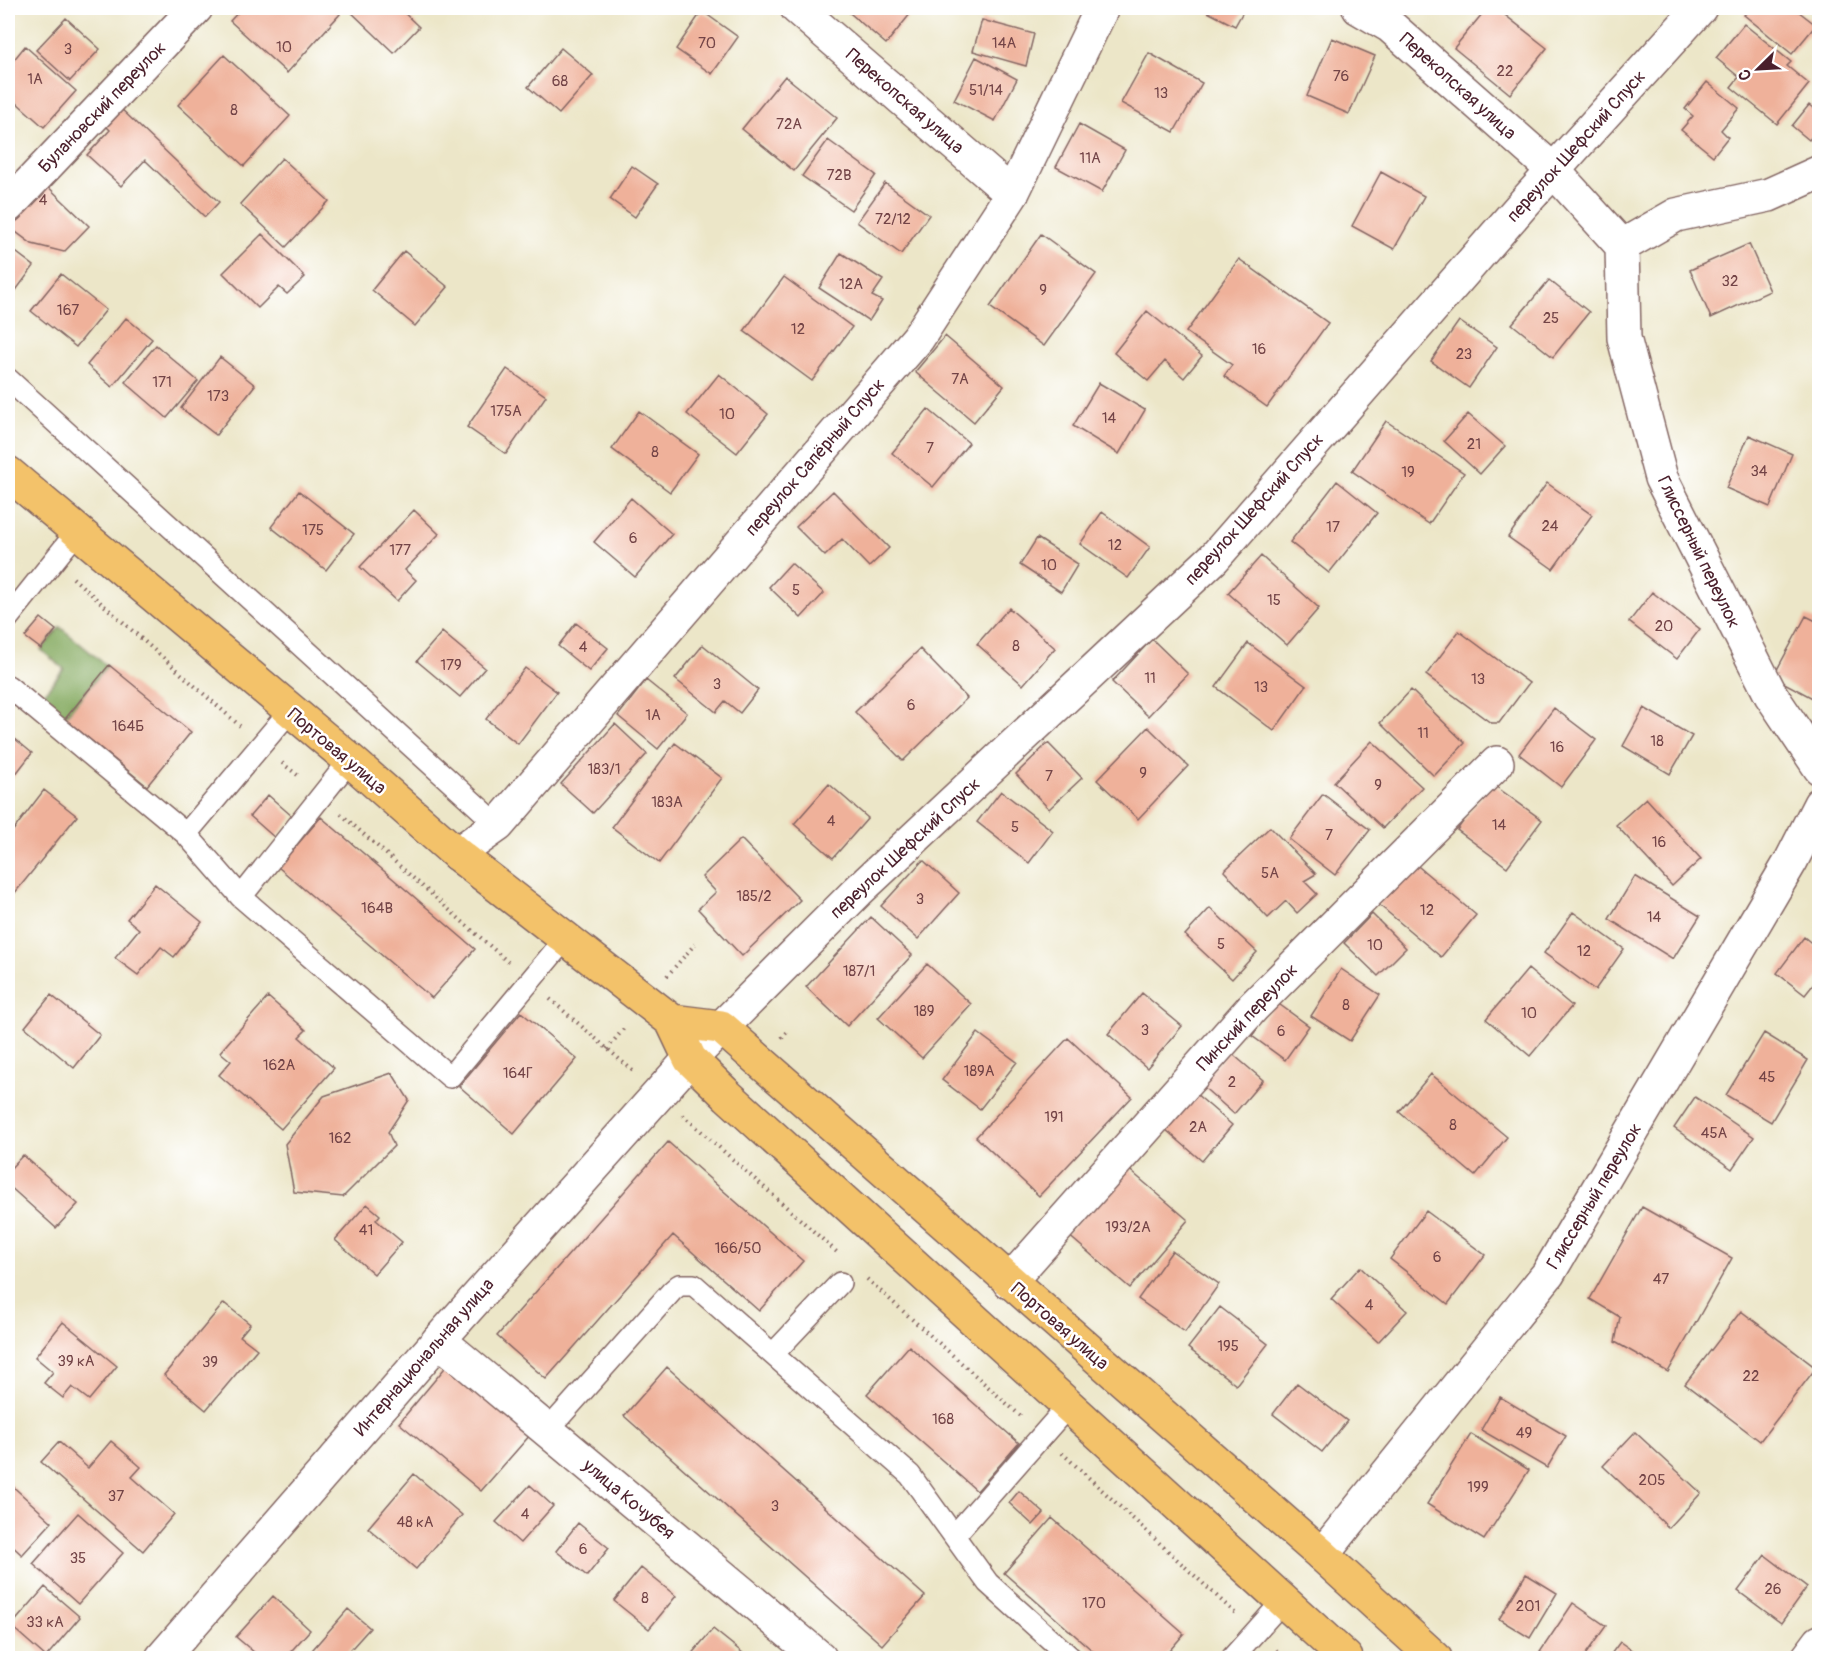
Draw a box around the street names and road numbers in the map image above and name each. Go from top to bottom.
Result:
street label: Перекопская улица [1395,28,1521,145]
street label: Булановский переулок [34,37,171,178]
street label: Перекопская улица [841,44,969,159]
street label: переулок Шефский Спуск [1502,65,1651,227]
street label: переулок Сапёрный Спуск [741,374,890,541]
street label: переулок Шефский Спуск [1180,428,1329,590]
street label: Глиссерный переулок [1652,472,1745,632]
street label: Портовая улица [283,703,391,799]
street label: переулок Шефский Спуск [825,773,985,924]
street label: Пинский переулок [1192,959,1303,1076]
street label: Глиссерный переулок [1542,1119,1647,1273]
street label: Интернациональная улица [349,1274,499,1441]
street label: Портовая улица [1006,1278,1113,1375]
street label: улица Кочубея [577,1454,679,1545]

